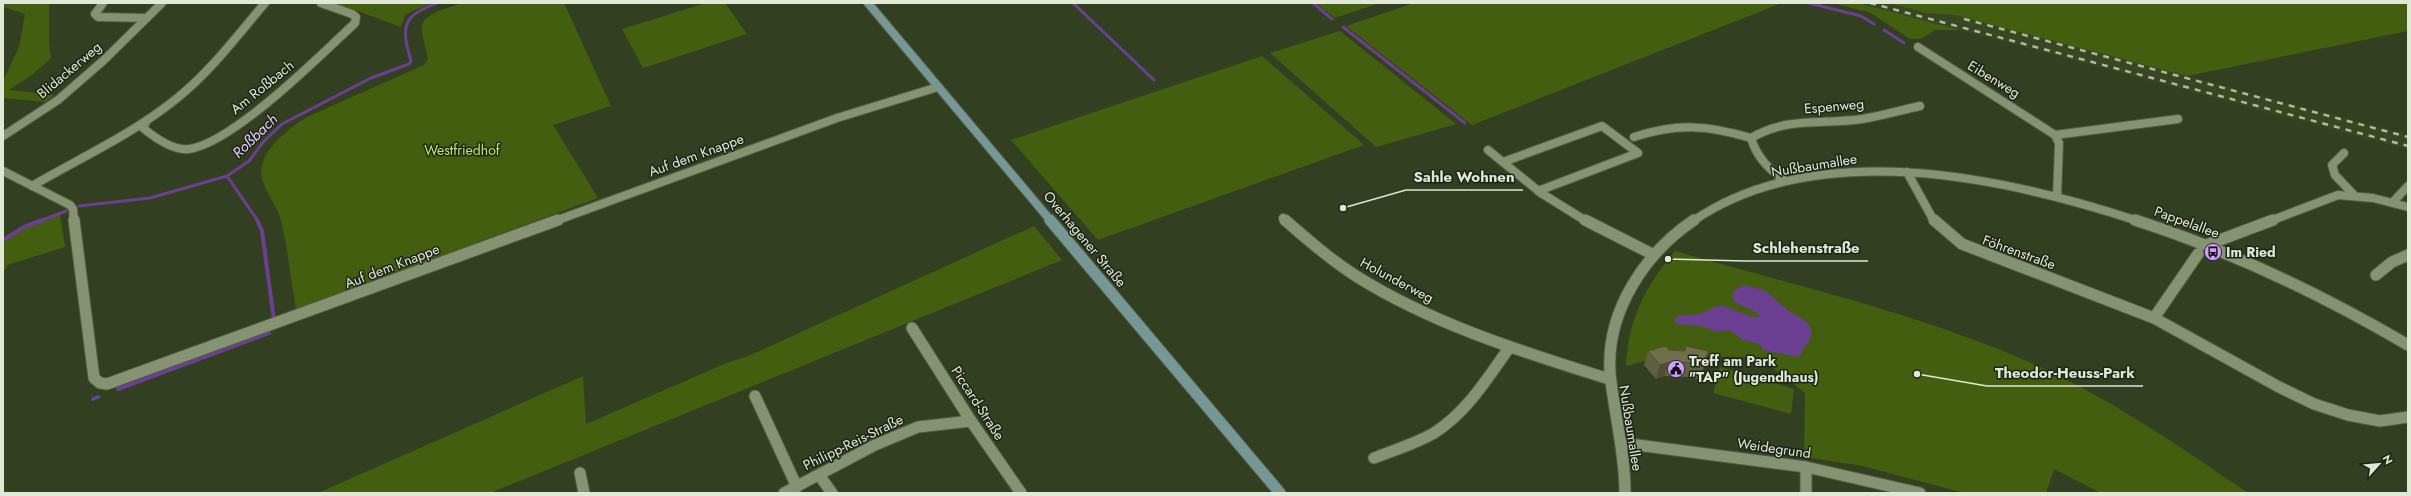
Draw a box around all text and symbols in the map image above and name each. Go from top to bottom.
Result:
street label: Blidackerweg [32,37,106,103]
street label: Am Roßbach [226,55,298,119]
street label: Eibenweg [1964,55,2024,103]
street label: Espenweg [1803,93,1865,119]
water label: Roßbach [227,109,283,163]
street label: Auf dem Knappe [646,129,746,181]
park label: Westfriedhof [424,140,501,160]
street label: Nußbaumallee [1770,148,1858,182]
callout: Sahle Wohnen [1406,163,1523,190]
text: Sahle Wohnen [1413,166,1515,188]
street label: Overhagener Straße [1039,187,1131,291]
street label: Pappelallee [2152,201,2222,243]
street label: Föhrenstraße [1980,230,2058,274]
callout: Schlehenstraße [1745,234,1868,261]
text: Schlehenstraße [1752,237,1860,259]
street label: Auf dem Knappe [342,239,442,293]
bus stop icon: Im Ried [2203,242,2223,262]
place label: Im Ried [2226,242,2276,262]
street label: Holunderweg [1357,252,1437,308]
place label: Treff am Park "TAP" (Jugendhaus) [1689,351,1819,387]
public building icon: Treff am Park "TAP" (Jugendhaus) [1666,359,1686,379]
callout: Theodor-Heuss-Park [1987,359,2143,386]
street label: Piccard-Straße [947,362,1009,444]
text: Theodor-Heuss-Park [1995,362,2135,384]
street label: Nußbaumallee [1614,384,1648,472]
street label: Philipp-Reis-Straße [799,409,907,475]
street label: Weidegrund [1736,433,1812,463]
north arrow [2359,444,2399,484]
text: N [2379,452,2397,467]

